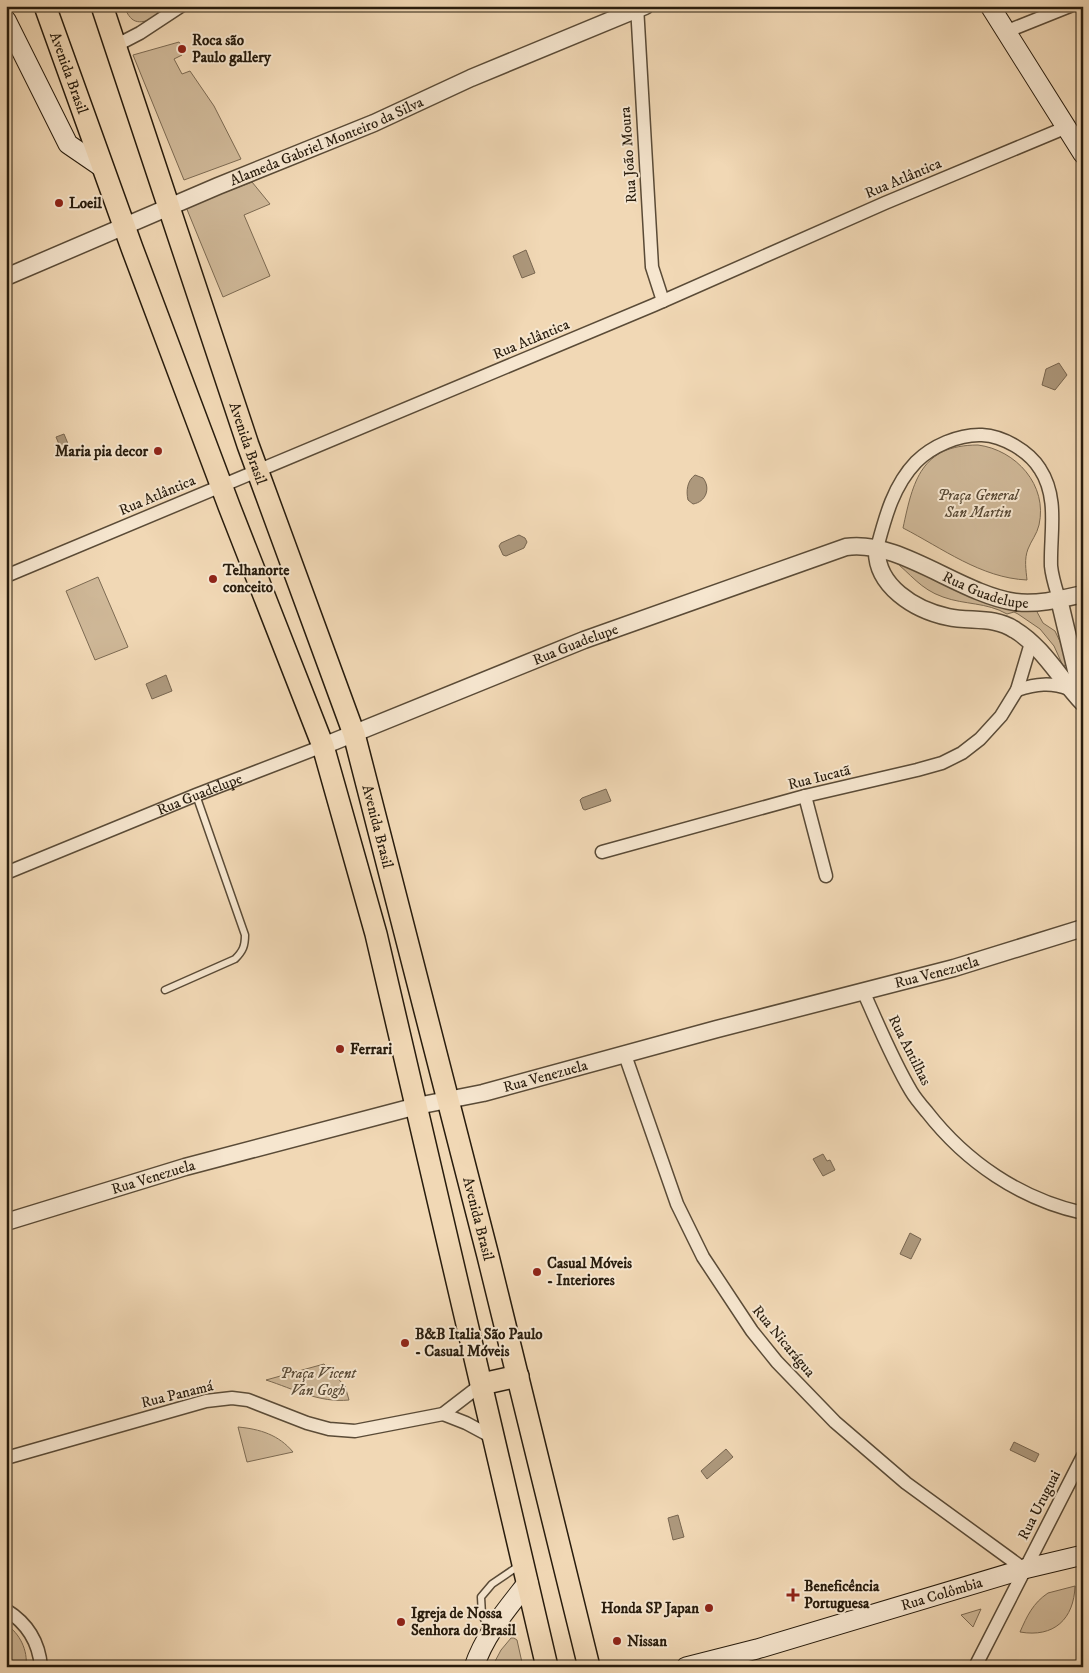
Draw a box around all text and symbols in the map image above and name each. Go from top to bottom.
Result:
street label: Avenida Brasil [45,29,92,117]
place label: Roca são Paulo gallery [192,31,272,67]
marker: Roca são Paulo gallery [176,43,188,55]
street label: Alameda Gabriel Monteiro da Silva [227,92,427,190]
street label: Rua João Moura [616,105,641,204]
street label: Rua Atlântica [862,154,945,203]
place label: Loeil [69,194,102,213]
marker: Loeil [53,197,65,209]
street label: Rua Atlântica [490,315,573,364]
street label: Avenida Brasil [224,400,271,488]
place label: Maria pia decor [55,442,148,461]
marker: Maria pia decor [152,445,164,457]
street label: Rua Atlântica [116,471,199,520]
park label: Praça General San Martin [937,486,1021,522]
place label: Telhanorte conceito [222,561,290,597]
street label: Rua Guadelupe [939,567,1029,613]
marker: Telhanorte conceito [207,573,219,585]
street label: Rua Guadelupe [530,620,621,670]
street label: Rua Iucatã [786,760,853,794]
street label: Rua Guadelupe [154,769,245,820]
street label: Avenida Brasil [357,783,397,871]
street label: Rua Venezuela [893,952,982,993]
street label: Rua Antilhas [884,1012,935,1089]
place label: Ferrari [350,1040,392,1059]
marker: Ferrari [334,1043,346,1055]
street label: Rua Venezuela [501,1056,590,1097]
street label: Rua Venezuela [109,1156,198,1199]
street label: Avenida Brasil [458,1175,498,1263]
place label: Casual Móveis - Interiores [547,1254,632,1290]
marker: Casual Móveis - Interiores [531,1266,543,1278]
street label: Rua Nicarágua [748,1301,820,1382]
place label: B&B Italia São Paulo - Casual Móveis [415,1325,543,1361]
marker: B&B Italia São Paulo - Casual Móveis [399,1337,411,1349]
park label: Praça Vicent Van Gogh [280,1364,357,1400]
street label: Rua Panamá [139,1376,216,1413]
street label: Rua Uruguai [1014,1467,1065,1543]
street label: Rua Colômbia [899,1573,985,1615]
place label: Beneficência Portuguesa [804,1577,880,1613]
marker: Beneficência Portuguesa [786,1588,800,1602]
place label: Honda SP Japan [601,1599,699,1618]
marker: Honda SP Japan [703,1602,715,1614]
place label: Igreja de Nossa Senhora do Brasil [411,1604,516,1640]
marker: Igreja de Nossa Senhora do Brasil [395,1616,407,1628]
place label: Nissan [627,1632,667,1651]
marker: Nissan [611,1635,623,1647]

